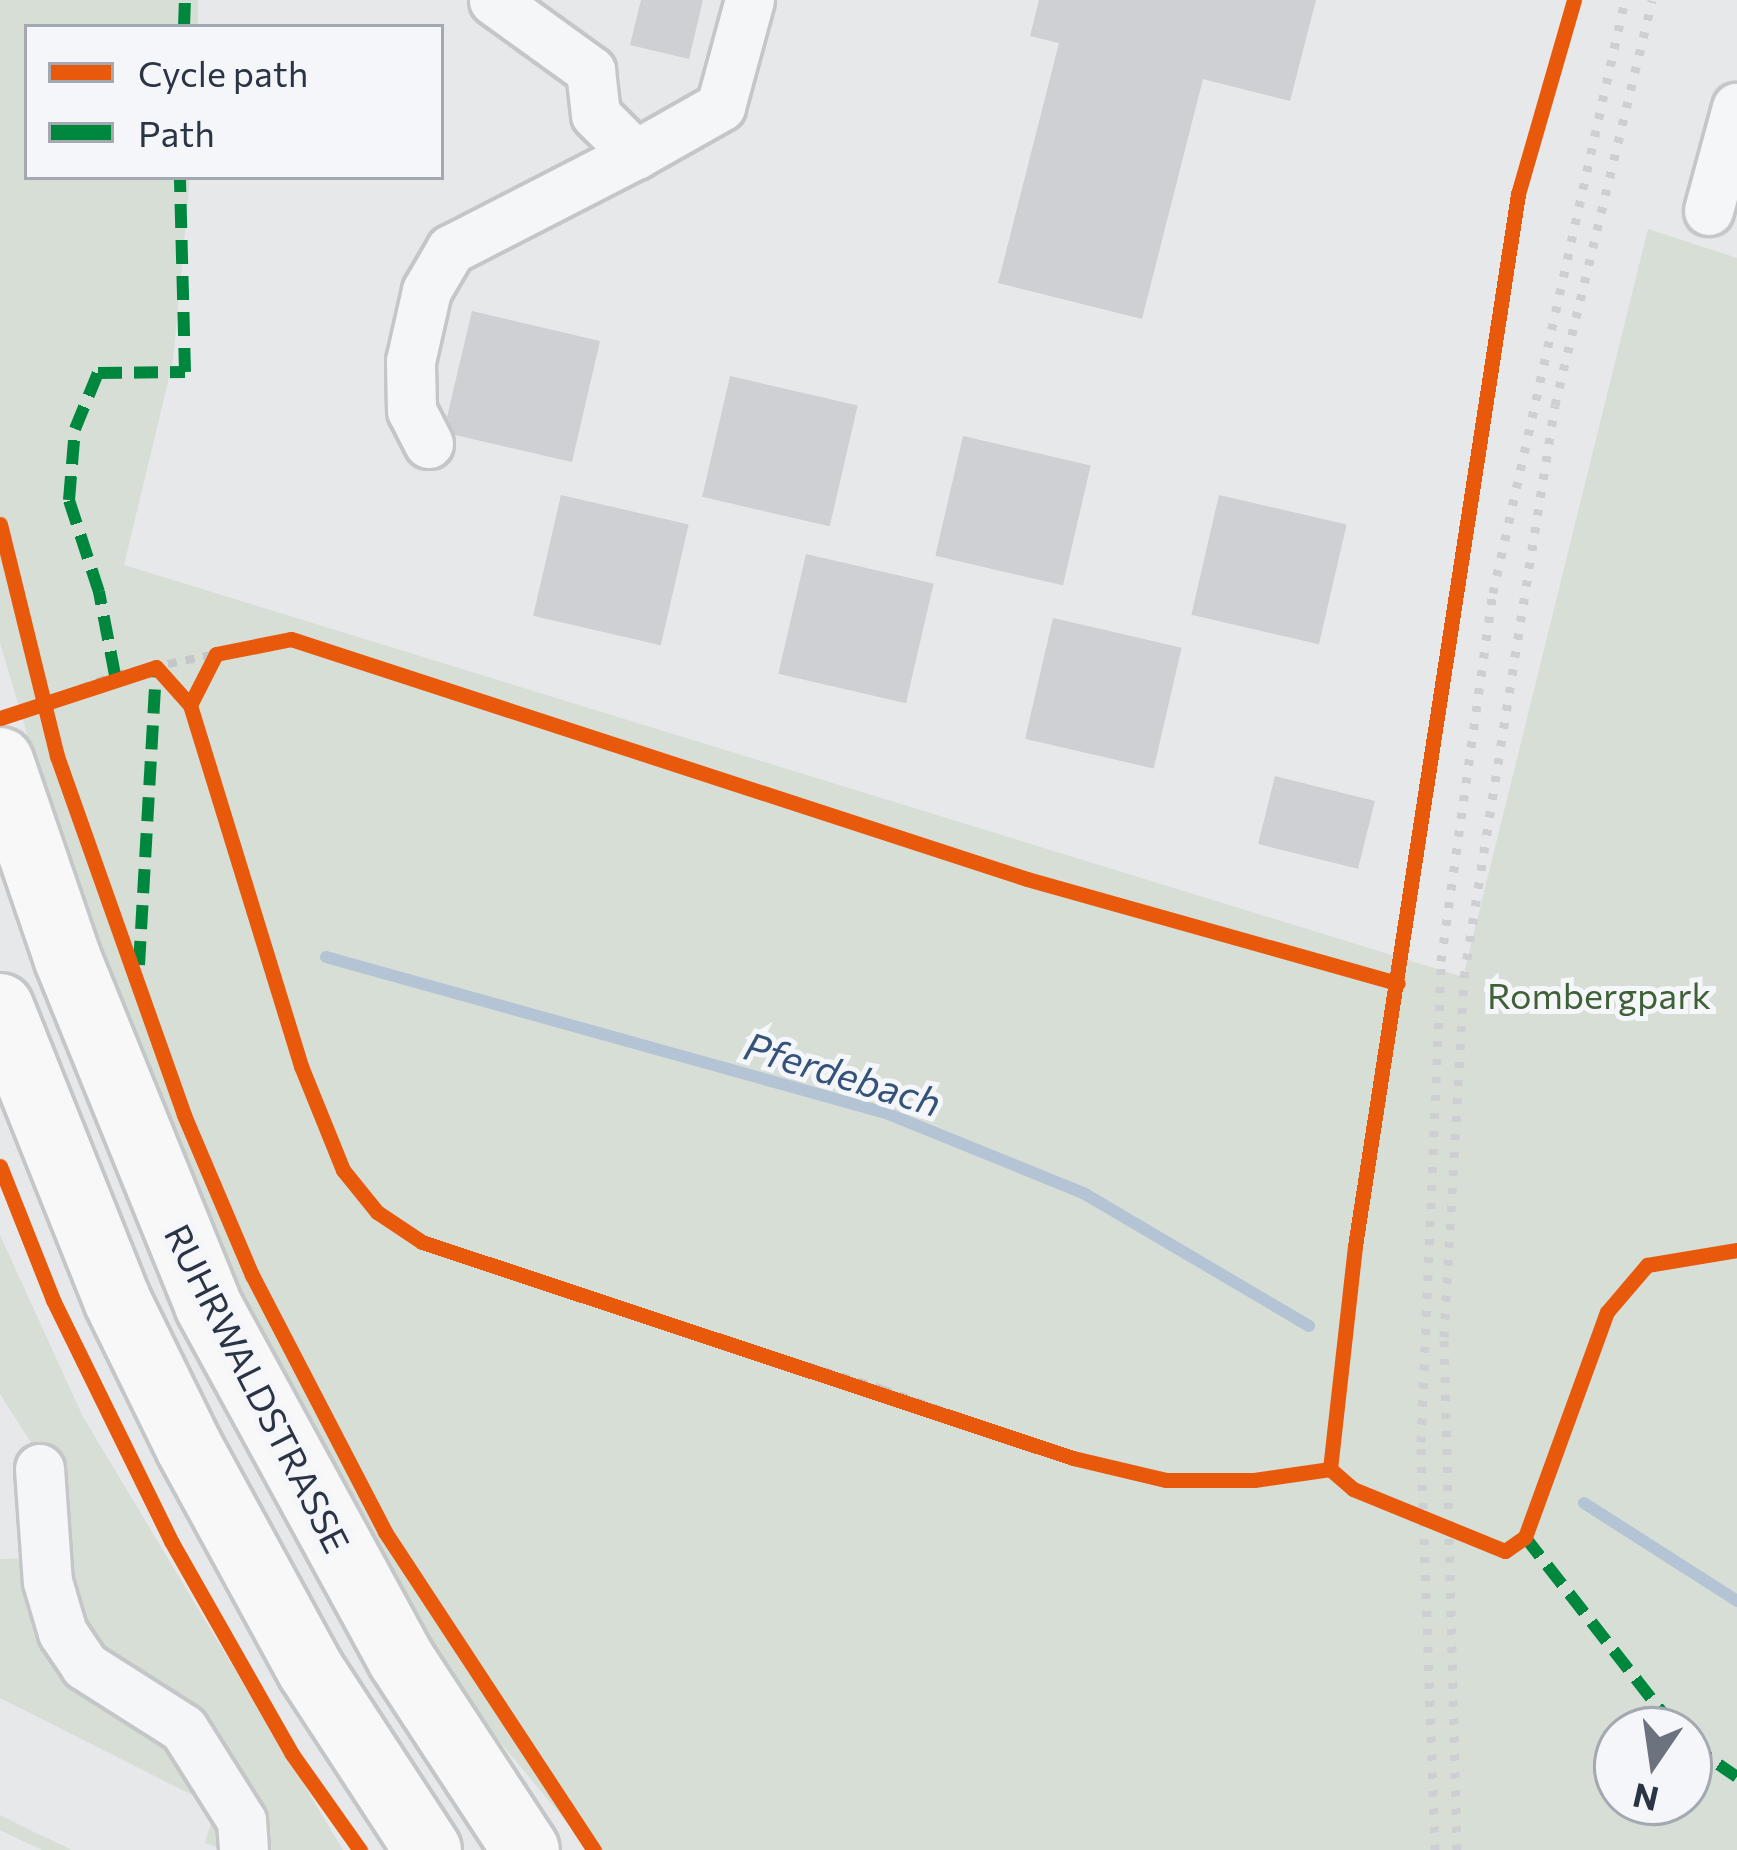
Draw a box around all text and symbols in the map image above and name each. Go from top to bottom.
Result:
legend [24,24,444,180]
text: Cycle path [138,50,308,94]
text: Path [138,110,215,154]
park label: Rombergpark [1487,973,1711,1017]
water label: Pferdebach [739,1021,947,1125]
street label: RUHRWALDSTRASSE [156,1217,360,1559]
north arrow [1593,1706,1713,1826]
text: N [1629,1776,1662,1821]

